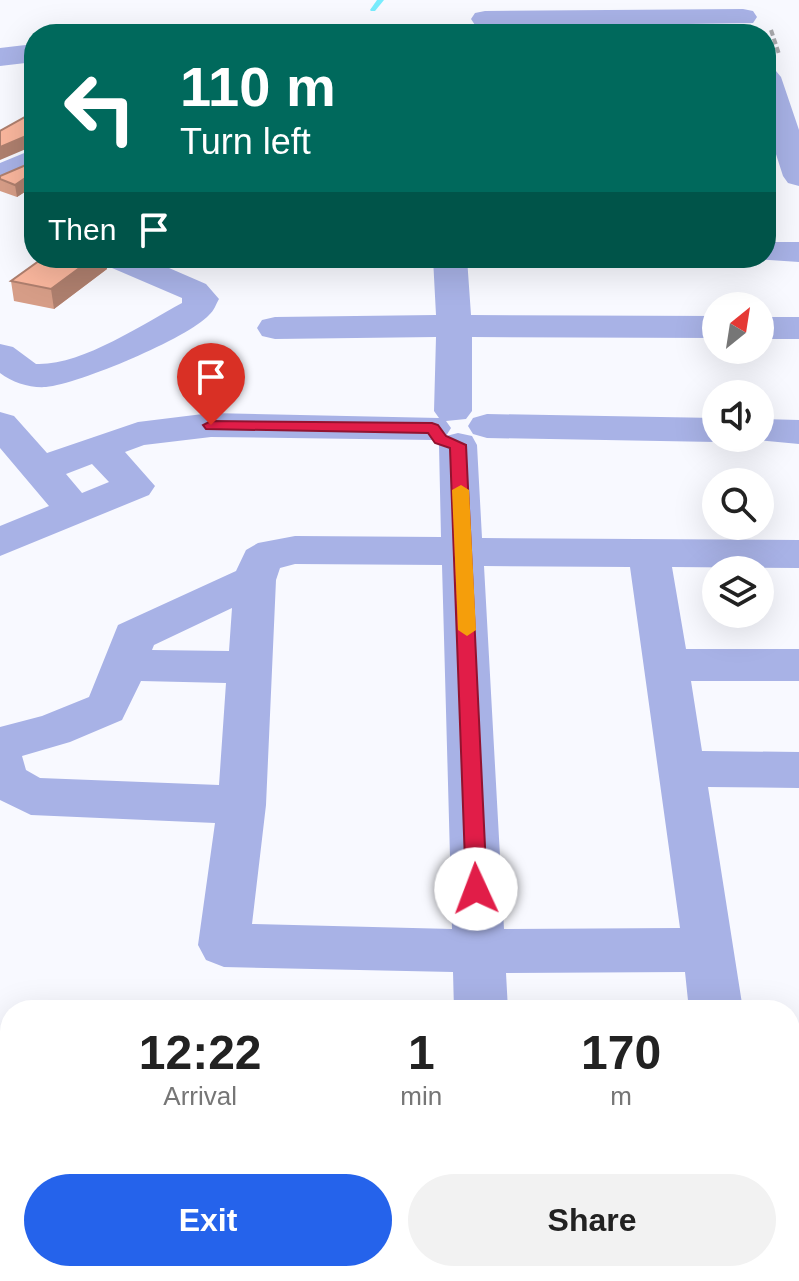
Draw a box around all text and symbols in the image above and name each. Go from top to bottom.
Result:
text: 110 m [180,55,336,118]
icon: left [48,56,152,160]
text: Turn left [180,121,311,162]
icon: arrive [132,208,176,252]
text: Then [48,213,116,246]
north arrow [702,292,774,364]
map controls [702,292,774,628]
pin [177,343,245,425]
icon: arrive [189,355,233,399]
button: sound [702,380,774,452]
button: search [702,468,774,540]
button: layers [702,556,774,628]
position arrow [434,847,518,931]
text: 12:22 [139,1026,262,1079]
text: 1 [408,1026,435,1079]
text: 170 [581,1026,661,1079]
text: Arrival [163,1081,237,1111]
text: min [400,1081,442,1111]
text: m [610,1081,632,1111]
button: Exit [24,1174,392,1266]
button: Share [408,1174,776,1266]

